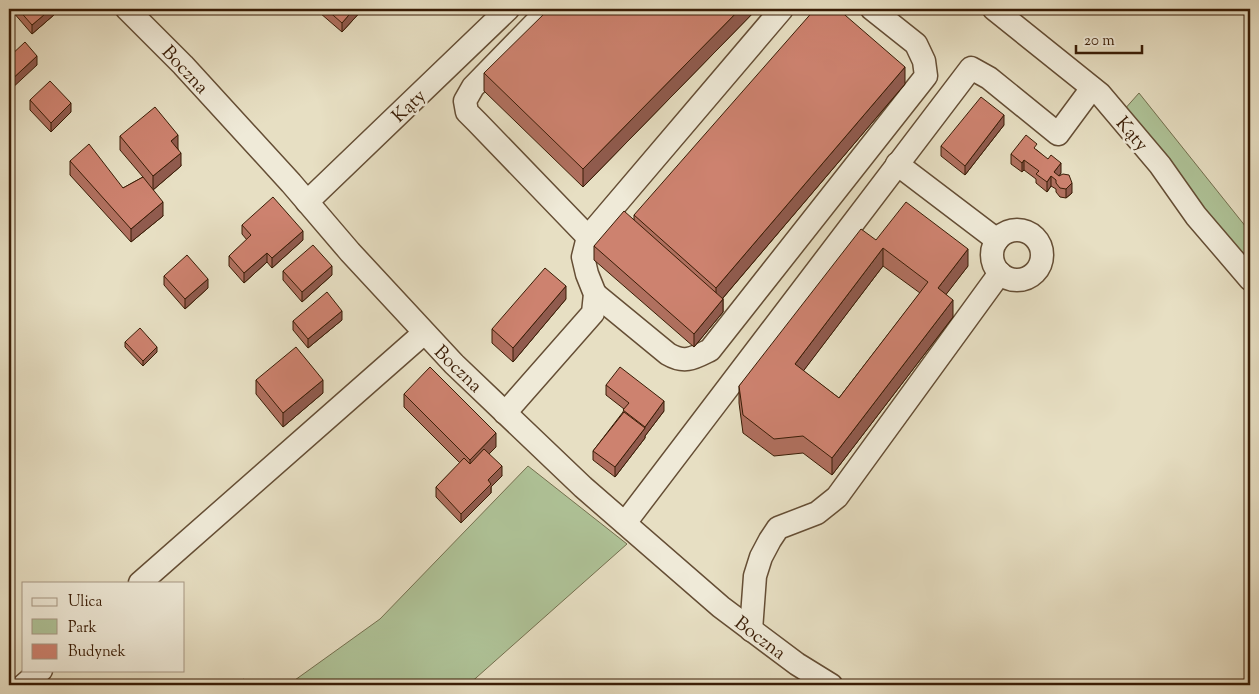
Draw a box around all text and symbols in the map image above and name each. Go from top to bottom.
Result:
scale bar [1076,22,1143,54]
text: 20 m [1084,31,1115,52]
street label: Boczna [154,40,214,101]
street label: Kąty [387,83,433,130]
street label: Kąty [1108,111,1154,158]
street label: Boczna [427,340,488,400]
legend [22,582,185,672]
text: Ulica [68,592,102,613]
street label: Boczna [728,611,791,667]
text: Park [68,618,97,639]
text: Budynek [68,642,126,663]

